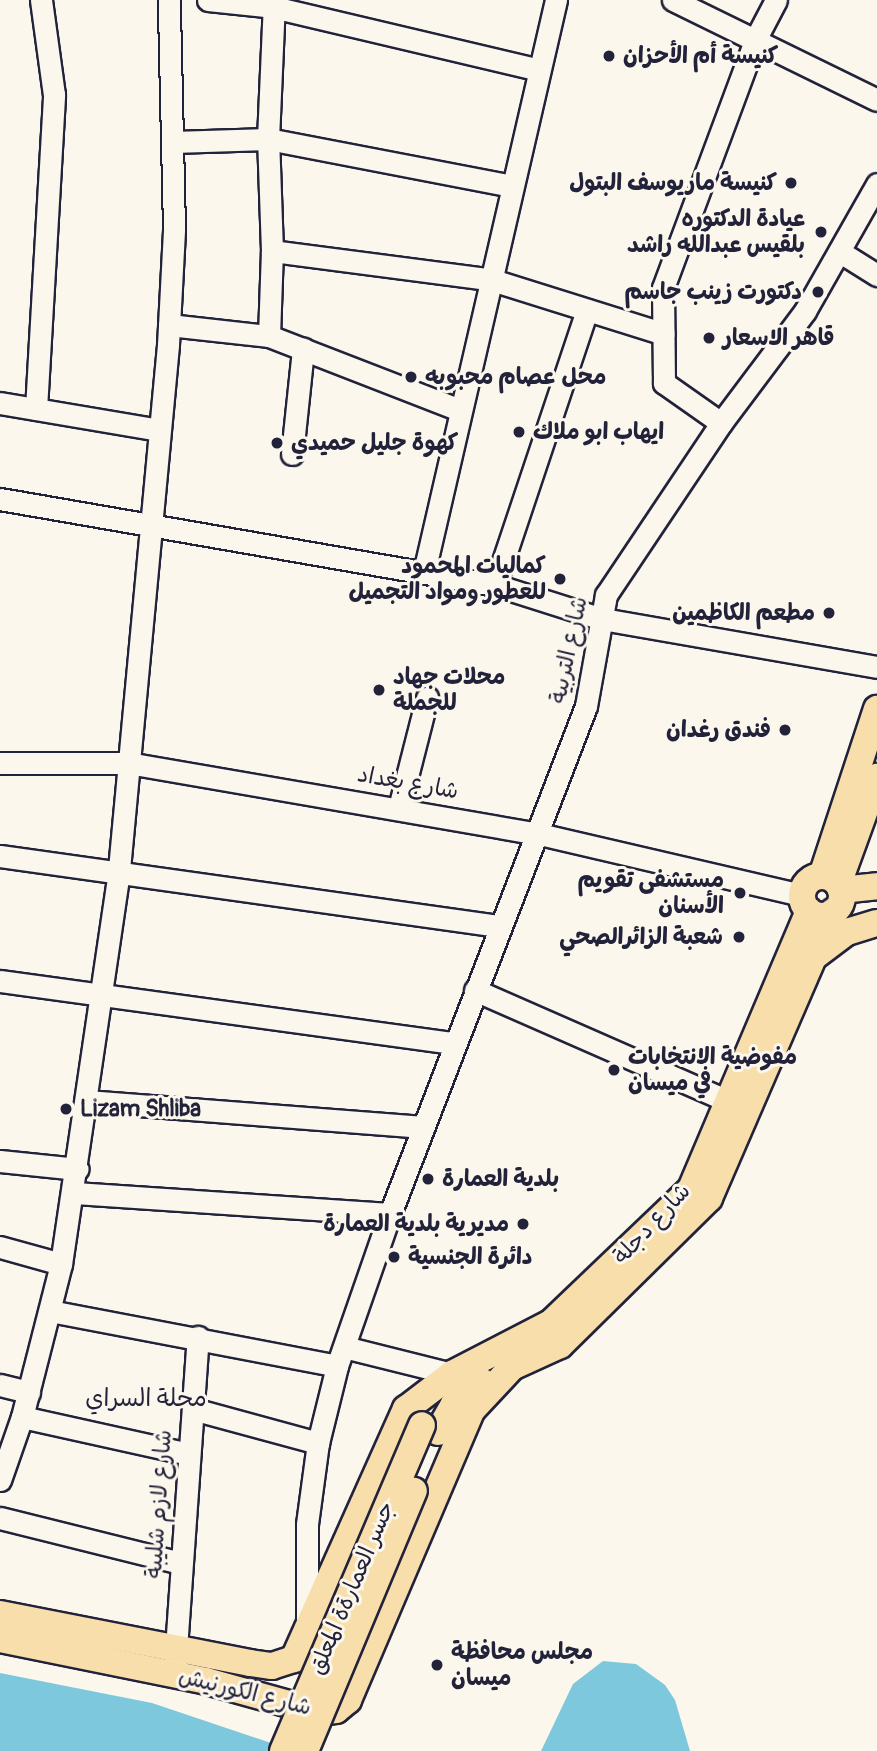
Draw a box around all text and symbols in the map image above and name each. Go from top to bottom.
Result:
place label: كنيسة أم الأحزان [623,42,778,70]
marker: كنيسة أم الأحزان [601,48,617,64]
place label: كنيسة ماريوسف البتول [569,169,777,197]
marker: كنيسة ماريوسف البتول [783,175,799,191]
place label: عيادة الدكتوره بلقيس عبدالله راشد [627,205,805,259]
marker: عيادة الدكتوره بلقيس عبدالله راشد [811,222,831,242]
place label: دكتورت زينب جاسم [625,278,802,306]
marker: دكتورت زينب جاسم [808,282,828,302]
place label: قاهر الاسعار [723,324,835,352]
marker: قاهر الاسعار [701,330,717,346]
place label: محل عصام محبوبه [425,363,606,391]
marker: محل عصام محبوبه [403,369,419,385]
place label: ايهاب ابو ملاك [533,418,664,446]
marker: ايهاب ابو ملاك [511,424,527,440]
place label: كهوة جليل حميدي [291,429,458,457]
marker: كهوة جليل حميدي [269,435,285,451]
place label: كماليات المحمود للعطور ومواد التجميل [348,552,546,606]
marker: كماليات المحمود للعطور ومواد التجميل [552,571,568,587]
street label: شارع التربية [544,594,594,706]
place label: مطعم الكاظمين [672,599,815,627]
marker: مطعم الكاظمين [821,605,837,621]
place label: محلات جهاد للجملة [393,663,505,717]
marker: محلات جهاد للجملة [371,682,387,698]
place label: فندق رغدان [666,716,771,744]
marker: فندق رغدان [777,722,793,738]
street label: شارع بغداد [355,761,461,805]
place label: مستشفى تقويم الأسنان [578,866,724,920]
marker: مستشفى تقويم الأسنان [730,883,750,903]
place label: شعبة الزائرالصحي [559,923,723,951]
marker: شعبة الزائرالصحي [729,927,749,947]
place label: مفوضية الانتخابات في ميسان [628,1043,797,1097]
marker: مفوضية الانتخابات في ميسان [606,1062,622,1078]
place label: Lizam Shliba [80,1095,201,1123]
marker: Lizam Shliba [58,1101,74,1117]
place label: بلدية العمارة [442,1165,559,1193]
marker: بلدية العمارة [420,1171,436,1187]
street label: شارع دجلة [607,1178,697,1270]
place label: مديرية بلدية العمارة [323,1210,509,1238]
marker: مديرية بلدية العمارة [515,1216,531,1232]
place label: دائرة الجنسية [408,1243,532,1271]
marker: دائرة الجنسية [386,1249,402,1265]
district label: محلة السراي [85,1385,207,1413]
street label: شارع لازم شليبة [140,1429,178,1579]
street label: جسر العمارةة المعلق [303,1497,401,1679]
place label: مجلس محافظة ميسان [451,1638,593,1692]
marker: مجلس محافظة ميسان [429,1657,445,1673]
street label: شارع الكورنيش [176,1662,314,1722]

